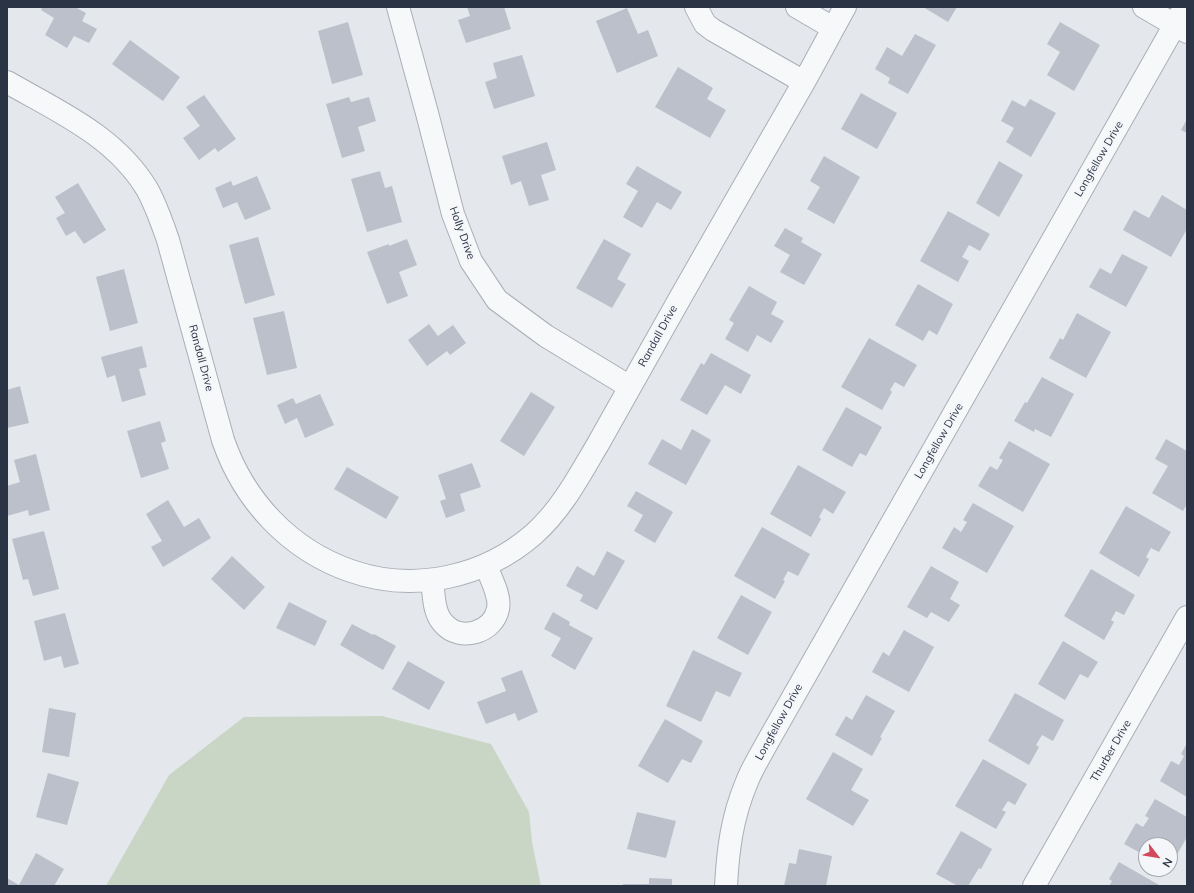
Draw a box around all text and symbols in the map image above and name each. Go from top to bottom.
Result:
street label: Longfellow Drive [1072,119,1126,199]
street label: Holly Drive [446,205,478,261]
street label: Randall Drive [636,303,680,369]
street label: Randall Drive [186,323,216,393]
street label: Longfellow Drive [912,401,966,481]
street label: Longfellow Drive [753,682,805,762]
street label: Thurber Drive [1088,718,1134,784]
north arrow [1138,837,1178,877]
text: N [1159,855,1176,870]

